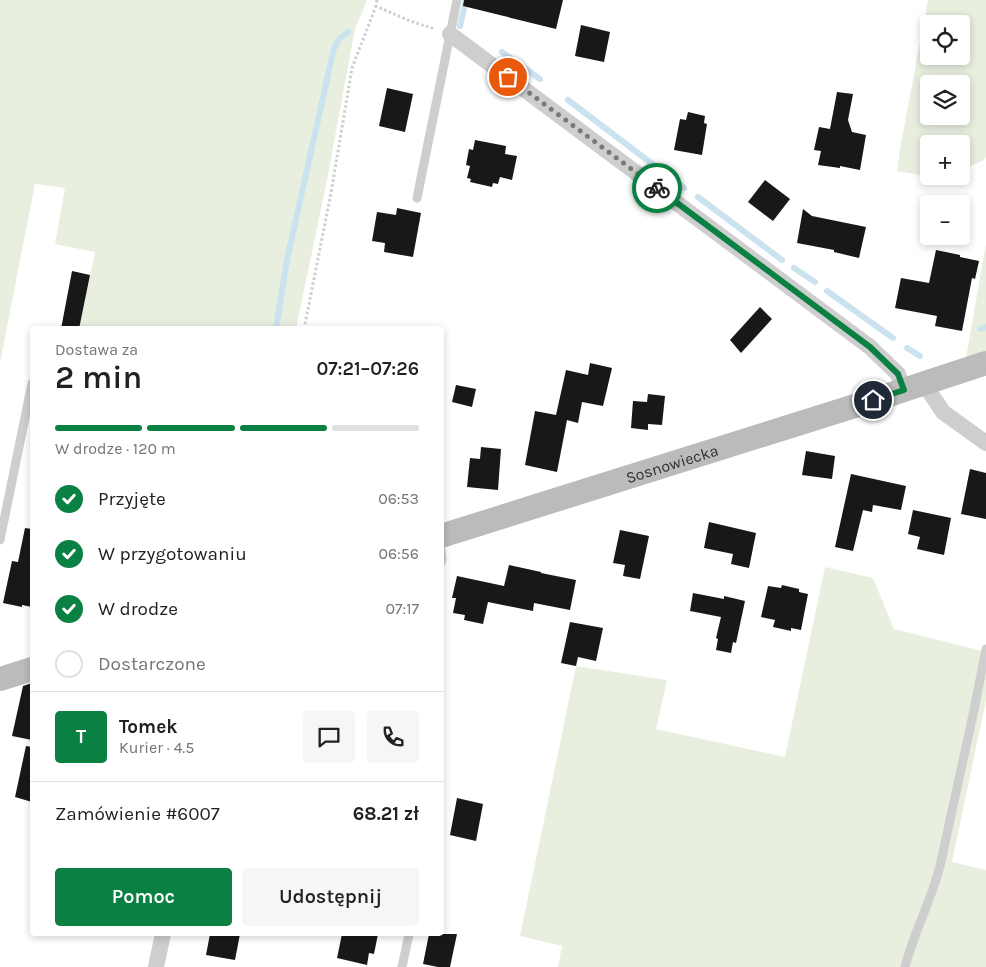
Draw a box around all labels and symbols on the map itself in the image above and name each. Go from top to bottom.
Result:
pin [487,56,529,98]
courier [632,163,682,213]
pin [852,379,894,421]
street label: Sosnowiecka [623,440,720,487]

